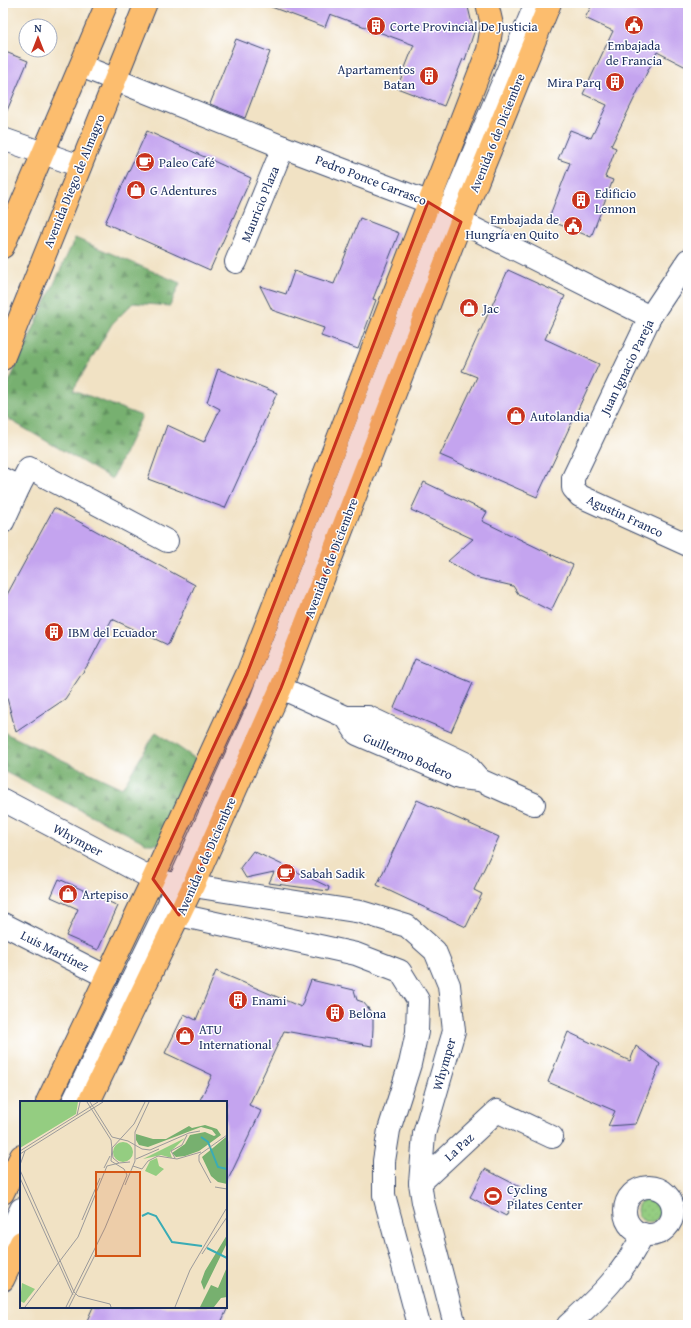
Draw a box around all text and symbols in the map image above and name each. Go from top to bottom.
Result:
public building icon: Embajada de Francia [623,14,645,36]
building icon: Corte Provincial De Justicia [365,15,387,37]
place label: Corte Provincial De Justicia [390,17,538,36]
north arrow [18,18,58,58]
text: N [34,20,42,36]
place label: Embajada de Francia [606,36,663,70]
place label: Apartamentos Batan [337,60,416,94]
building icon: Apartamentos Batan [418,65,440,87]
street label: Avenida 6 de Diciembre [464,71,530,195]
building icon: Mira Parq [604,71,626,93]
place label: Mira Parq [547,73,601,92]
street label: Avenida Diego de Almagro [39,111,110,251]
street label: Pedro Ponce Carrasco [313,150,430,210]
cafe icon: Paleo Café [134,151,156,173]
place label: Paleo Café [159,153,215,172]
street label: Mauricio Plaza [236,162,284,245]
shop icon: G Adentures [125,179,147,201]
place label: G Adentures [150,181,217,200]
place label: Edificio Lennon [595,184,637,218]
building icon: Edificio Lennon [570,189,592,211]
place label: Embajada de Hungría en Quito [465,210,559,244]
public building icon: Embajada de Hungría en Quito [562,215,584,237]
shop icon: Jac [458,297,480,319]
place label: Jac [481,299,499,318]
street label: Juan Ignacio Pareja [595,315,659,420]
shop icon: Autolandia [505,405,527,427]
place label: Autolandia [530,407,591,426]
street label: Agustin Franco [584,490,667,542]
street label: Avenida 6 de Diciembre [299,495,363,621]
building icon: IBM del Ecuador [43,621,65,643]
place label: IBM del Ecuador [68,623,158,642]
street label: Guillermo Bodero [360,728,456,784]
street label: Avenida 6 de Diciembre [171,794,241,918]
street label: Whymper [50,819,107,861]
cafe icon: Sabah Sadik [275,862,297,884]
place label: Sabah Sadik [300,864,366,883]
shop icon: Artepiso [57,883,79,905]
place label: Artepiso [82,885,129,904]
street label: Luis Martínez [17,926,93,977]
building icon: Enami [227,989,249,1011]
place label: Enami [252,991,287,1010]
building icon: Belona [324,1002,346,1024]
place label: Belona [349,1004,387,1023]
place label: ATU International [199,1020,272,1054]
shop icon: ATU International [174,1025,196,1047]
street label: Whymper [427,1035,461,1093]
inset map [20,1101,227,1308]
street label: La Paz [440,1128,478,1166]
place label: Cycling Pilates Center [507,1180,583,1214]
sports icon: Cycling Pilates Center [482,1185,504,1207]

